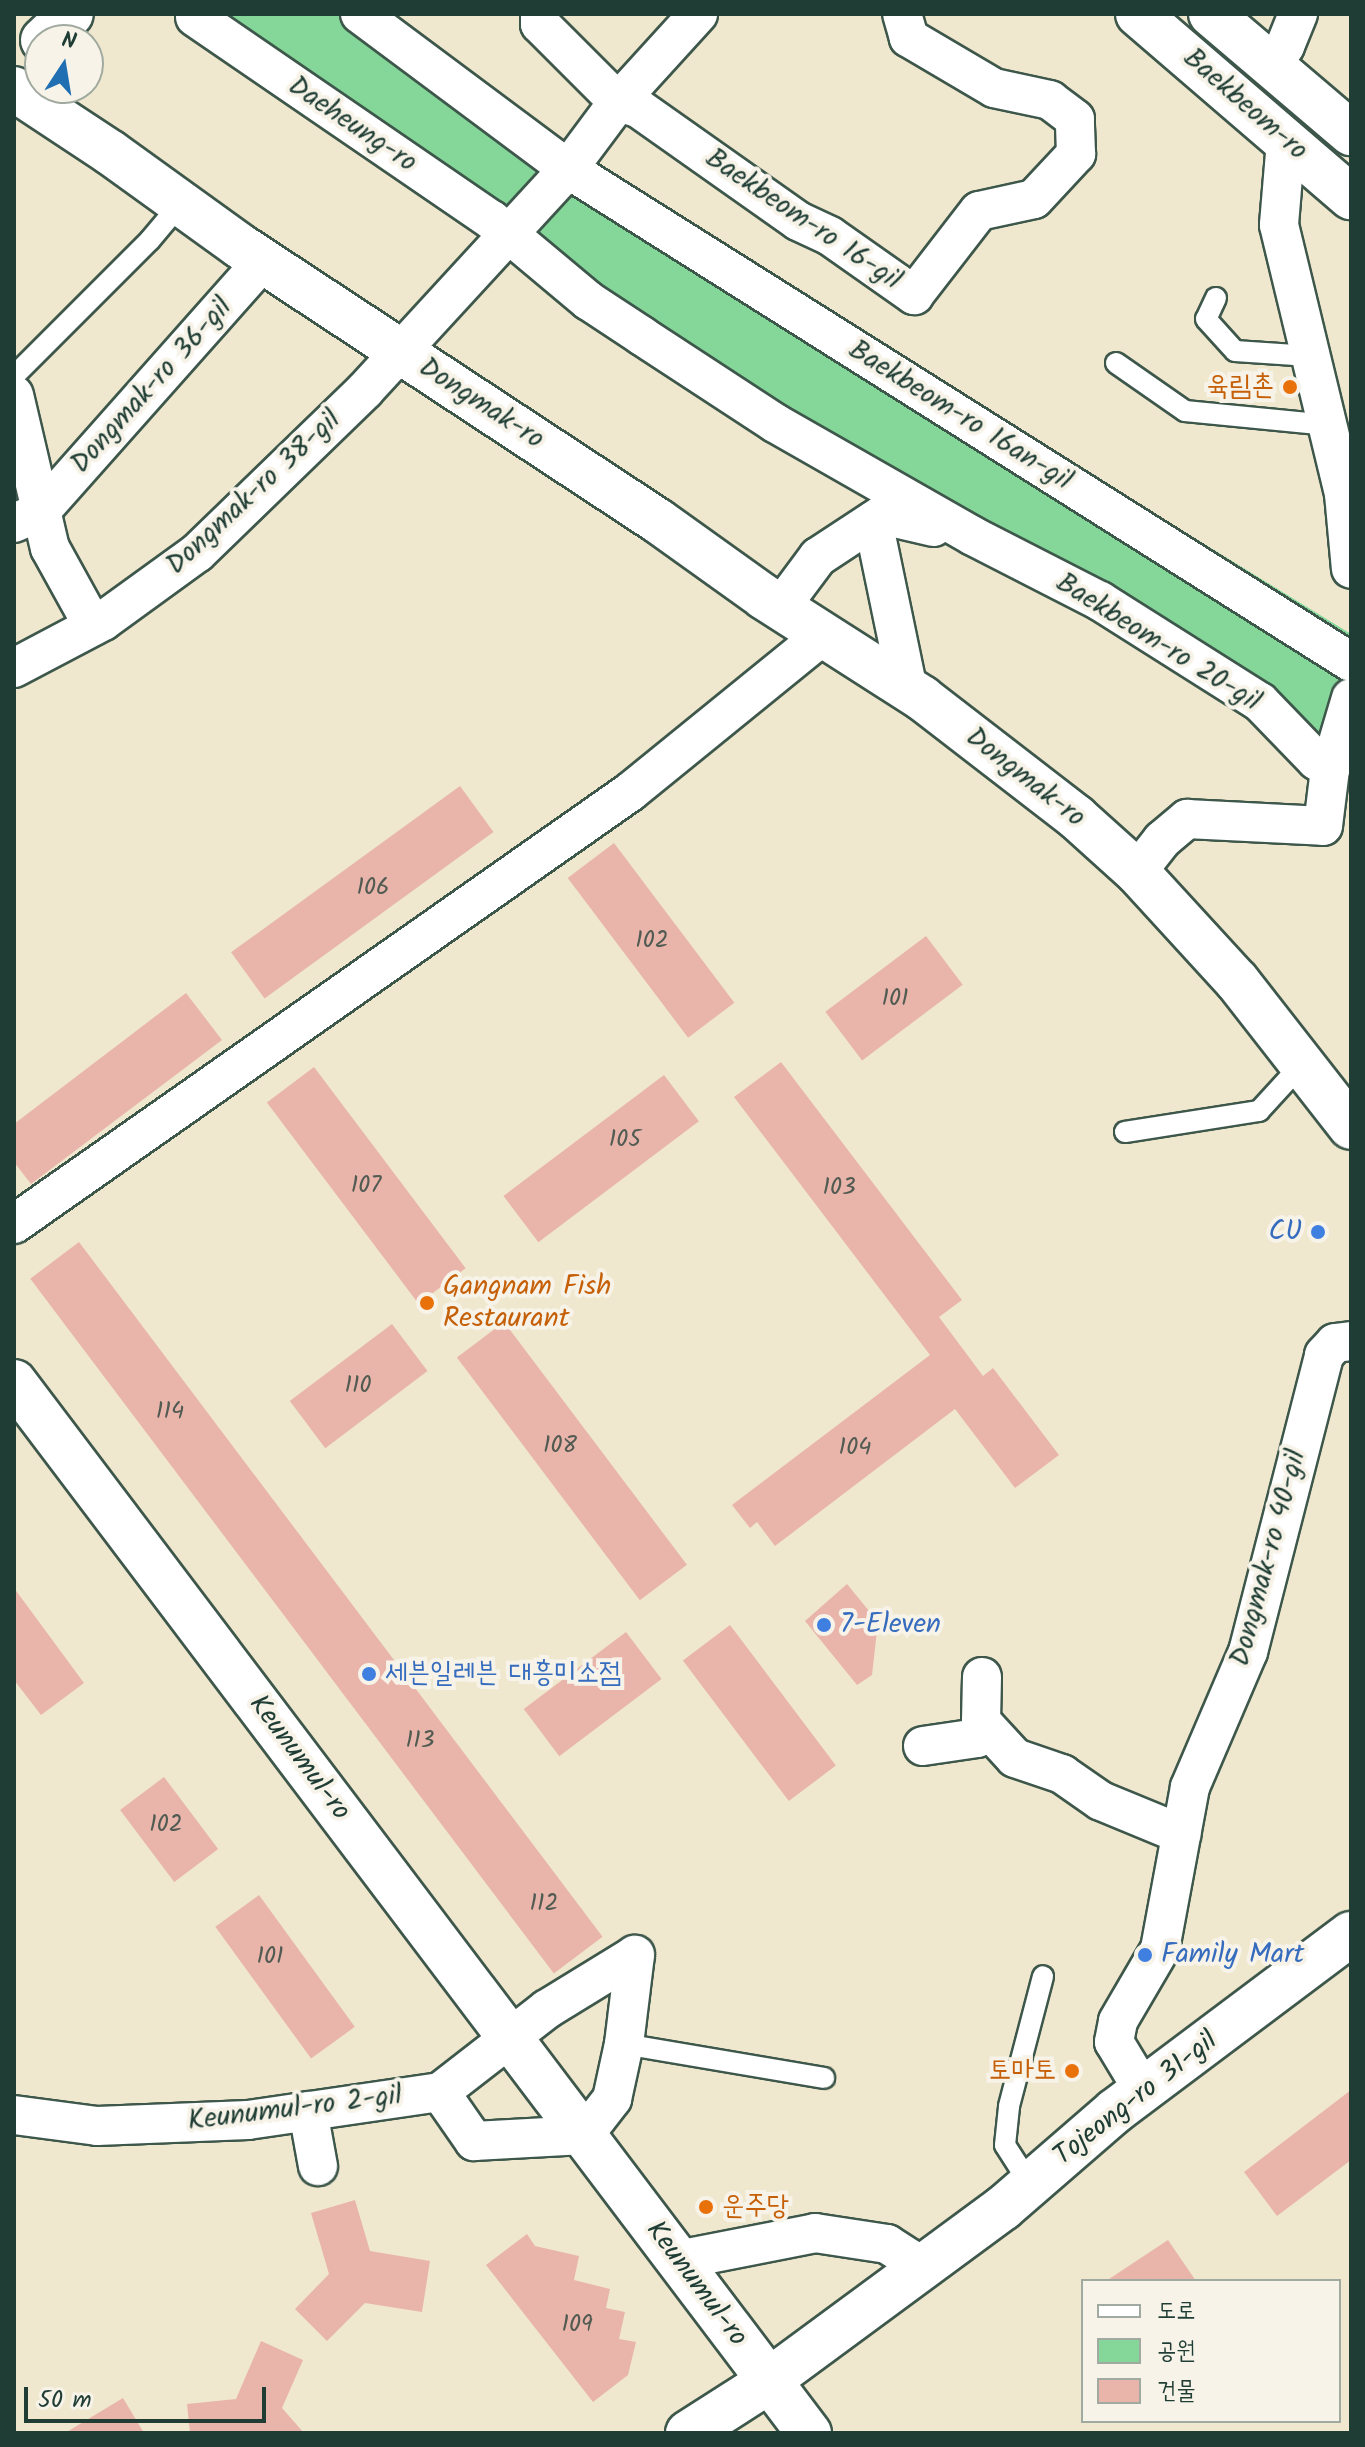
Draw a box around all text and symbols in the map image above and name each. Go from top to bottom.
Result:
text: N [58,23,79,61]
north arrow [24,24,104,104]
street label: Baekbeom-ro [1176,42,1314,168]
street label: Daeheung-ro [281,70,423,180]
street label: Baekbeom-ro 16-gil [699,142,907,298]
street label: Dongmak-ro 36-gil [64,291,240,481]
street label: Baekbeom-ro 16an-gil [842,334,1078,498]
street label: Dongmak-ro [412,351,550,457]
place label: 육림촌 [1206,370,1274,404]
marker: 육림촌 [1281,378,1299,396]
street label: Dongmak-ro 38-gil [160,404,348,582]
street label: Baekbeom-ro 20-gil [1049,567,1267,719]
street label: Dongmak-ro [959,721,1091,835]
house number: 106 [357,874,389,902]
house number: 102 [635,927,669,955]
house number: 101 [881,985,909,1013]
house number: 105 [609,1126,641,1154]
house number: 107 [351,1172,381,1200]
house number: 103 [822,1174,856,1202]
place label: CU [1268,1215,1302,1249]
marker: CU [1309,1223,1327,1241]
place label: Gangnam Fish Restaurant [443,1270,611,1336]
marker: Gangnam Fish Restaurant [418,1294,436,1312]
house number: 110 [344,1372,372,1400]
house number: 114 [156,1398,184,1426]
house number: 108 [543,1432,577,1460]
house number: 104 [839,1434,871,1462]
street label: Dongmak-ro 40-gil [1224,1446,1314,1670]
place label: 7-Eleven [840,1608,941,1642]
marker: 7-Eleven [815,1616,833,1634]
place label: 세븐일레븐 대흥미소점 [385,1657,622,1691]
marker: 세븐일레븐 대흥미소점 [360,1665,378,1683]
street label: Keunumul-ro [241,1689,357,1827]
house number: 113 [406,1727,434,1755]
house number: 102 [149,1811,183,1839]
house number: 112 [529,1890,559,1918]
place label: Family Mart [1161,1938,1304,1972]
house number: 101 [256,1943,284,1971]
marker: Family Mart [1136,1946,1154,1964]
street label: Tojeong-ro 31-gil [1047,2025,1225,2173]
place label: 토마토 [988,2054,1056,2088]
marker: 토마토 [1063,2062,1081,2080]
street label: Keunumul-ro 2-gil [186,2079,404,2139]
place label: 운주당 [722,2190,790,2224]
marker: 운주당 [697,2198,715,2216]
street label: Keunumul-ro [638,2215,754,2353]
legend [1081,2279,1341,2423]
text: 도로 [1157,2292,1196,2331]
house number: 109 [561,2311,593,2339]
text: 공원 [1157,2332,1196,2371]
scale bar [28,2371,270,2421]
text: 건물 [1157,2372,1196,2411]
text: 50 m [38,2381,92,2420]

